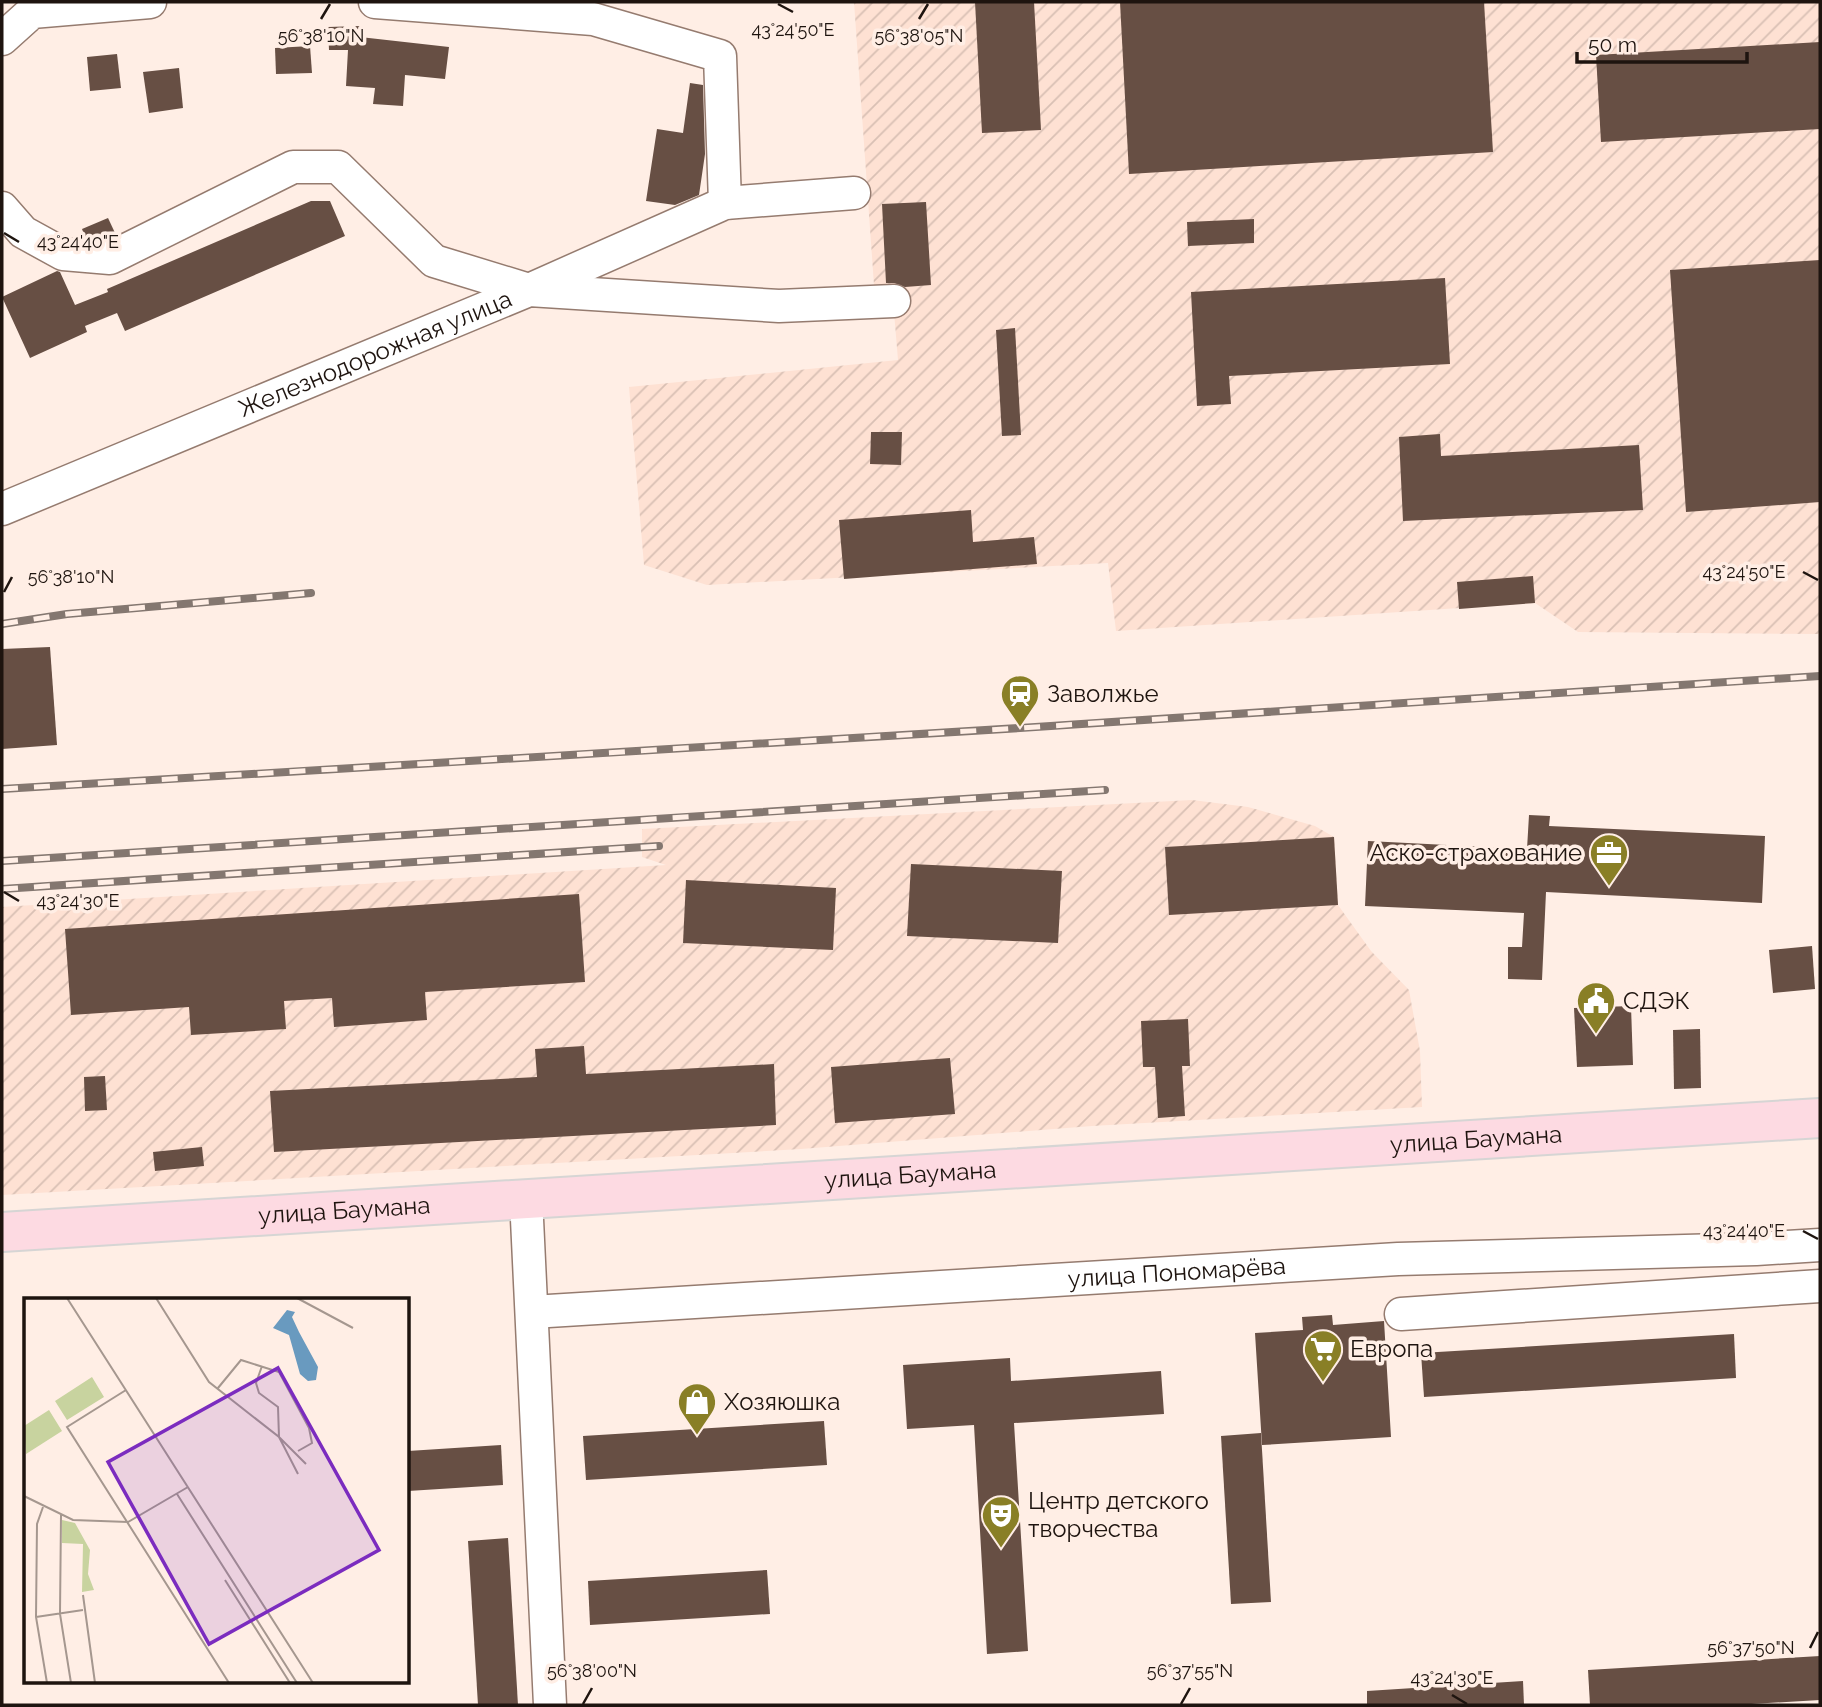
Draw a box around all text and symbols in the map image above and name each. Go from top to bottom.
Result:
text: 43°24'50"E [751,19,835,40]
scale bar [1577,21,1747,65]
text: 56°38'10"N [278,25,364,46]
text: 56°38'05"N [875,25,963,46]
text: 50 m [1588,32,1637,57]
text: 43°24'40"E [37,231,119,252]
street label: Железнодорожная улица [234,284,516,423]
text: 43°24'50"E [1702,561,1786,582]
text: 56°38'10"N [28,566,114,587]
station icon: Заволжье [999,673,1041,728]
place label: Заволжье [1047,679,1159,708]
office icon: Аско-страхование [1588,832,1630,887]
place label: Аско-страхование [1370,838,1582,867]
text: 43°24'30"E [36,890,120,911]
public building icon: СДЭК [1575,980,1617,1035]
place label: СДЭК [1623,986,1690,1015]
street label: улица Баумана [1389,1119,1563,1159]
street label: улица Баумана [823,1155,997,1194]
street label: улица Баумана [257,1190,431,1230]
text: 43°24'40"E [1703,1220,1785,1241]
street label: улица Пономарёва [1067,1251,1287,1293]
inset map [24,1298,410,1682]
supermarket icon: Европа [1302,1328,1344,1383]
place label: Европа [1350,1334,1433,1363]
shop icon: Хозяюшка [676,1381,718,1436]
place label: Хозяюшка [724,1387,840,1416]
place label: Центр детского творчества [1028,1486,1209,1543]
theatre icon: Центр детского творчества [980,1494,1022,1549]
text: 56°37'50"N [1707,1637,1795,1658]
text: 56°38'00"N [547,1660,637,1681]
text: 56°37'55"N [1147,1660,1233,1681]
text: 43°24'30"E [1410,1667,1494,1688]

